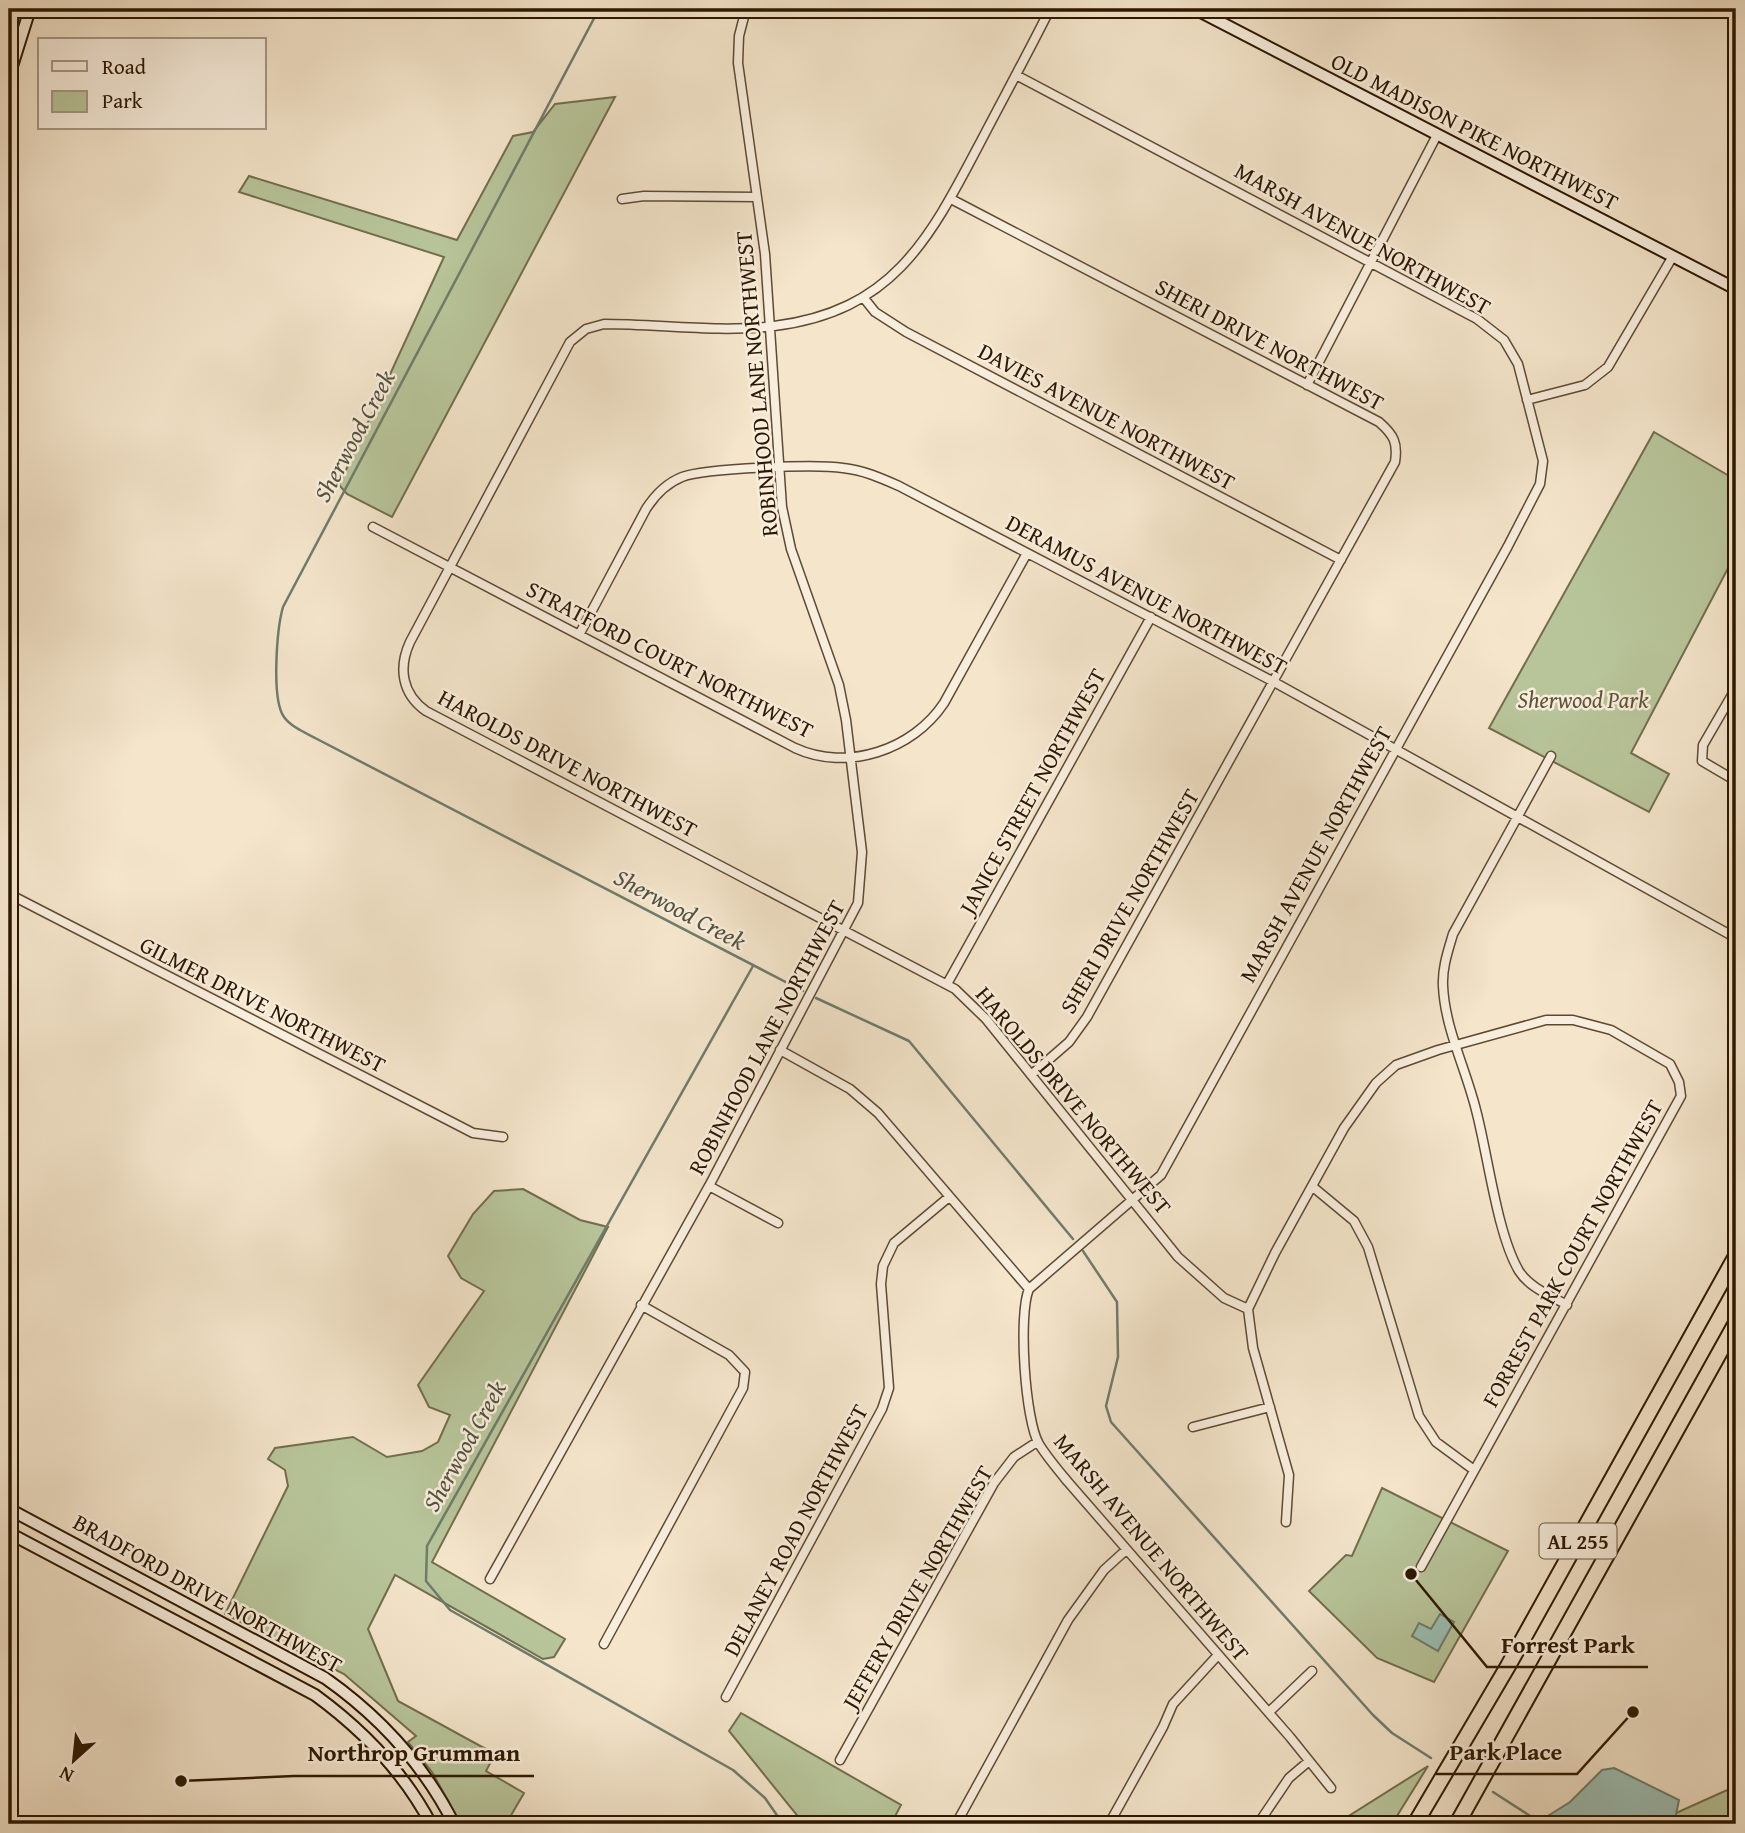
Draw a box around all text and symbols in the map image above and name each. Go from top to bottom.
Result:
legend [38,38,266,130]
street label: OLD MADISON PIKE NORTHWEST [1326,44,1624,218]
text: Road [102,51,147,82]
text: Park [102,85,143,116]
street label: MARSH AVENUE NORTHWEST [1229,154,1497,322]
street label: ROBINHOOD LANE NORTHWEST [726,230,786,538]
street label: SHERI DRIVE NORTHWEST [1150,270,1390,418]
street label: DAVIES AVENUE NORTHWEST [973,334,1241,498]
water label: Sherwood Creek [305,364,403,508]
street label: DERAMUS AVENUE NORTHWEST [1001,506,1293,682]
street label: STRATFORD COURT NORTHWEST [521,572,819,746]
street label: JANICE STREET NORTHWEST [949,662,1113,922]
street label: HAROLDS DRIVE NORTHWEST [433,681,704,846]
park label: Sherwood Park [1518,683,1649,716]
street label: MARSH AVENUE NORTHWEST [1231,720,1399,988]
street label: SHERI DRIVE NORTHWEST [1051,782,1207,1020]
water label: Sherwood Creek [608,860,752,958]
street label: ROBINHOOD LANE NORTHWEST [679,894,853,1180]
street label: GILMER DRIVE NORTHWEST [134,928,392,1080]
street label: HAROLDS DRIVE NORTHWEST [968,979,1180,1221]
street label: FORREST PARK COURT NORTHWEST [1473,1093,1671,1413]
water label: Sherwood Creek [414,1374,514,1518]
street label: DELANEY ROAD NORTHWEST [714,1398,876,1662]
street label: MARSH AVENUE NORTHWEST [1047,1426,1257,1668]
street label: JEFFERY DRIVE NORTHWEST [832,1459,1000,1718]
street label: BRADFORD DRIVE NORTHWEST [68,1505,349,1681]
road number: AL 255 [1540,1524,1616,1558]
callout: Forrest Park [1487,1622,1648,1667]
text: Forrest Park [1501,1627,1635,1662]
north arrow [38,1724,108,1794]
callout: Park Place [1436,1729,1577,1774]
callout: Northrop Grumman [294,1731,534,1776]
text: Park Place [1450,1734,1563,1769]
text: Northrop Grumman [308,1735,520,1770]
text: N [54,1760,78,1791]

